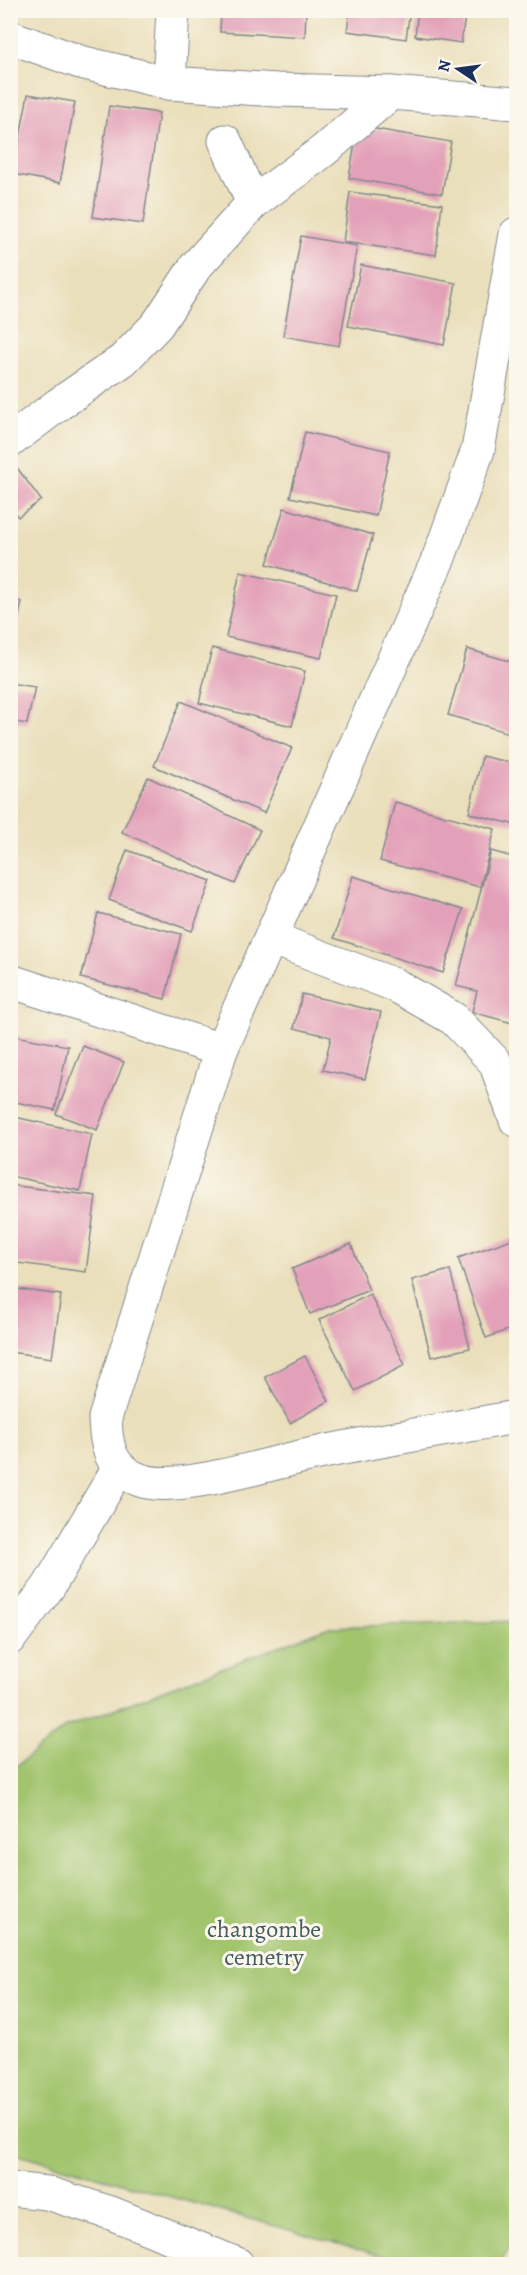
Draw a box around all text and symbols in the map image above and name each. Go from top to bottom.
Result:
north arrow [428,39,488,99]
text: N [432,57,456,74]
park label: changombe cemetry [207,1913,321,1973]

